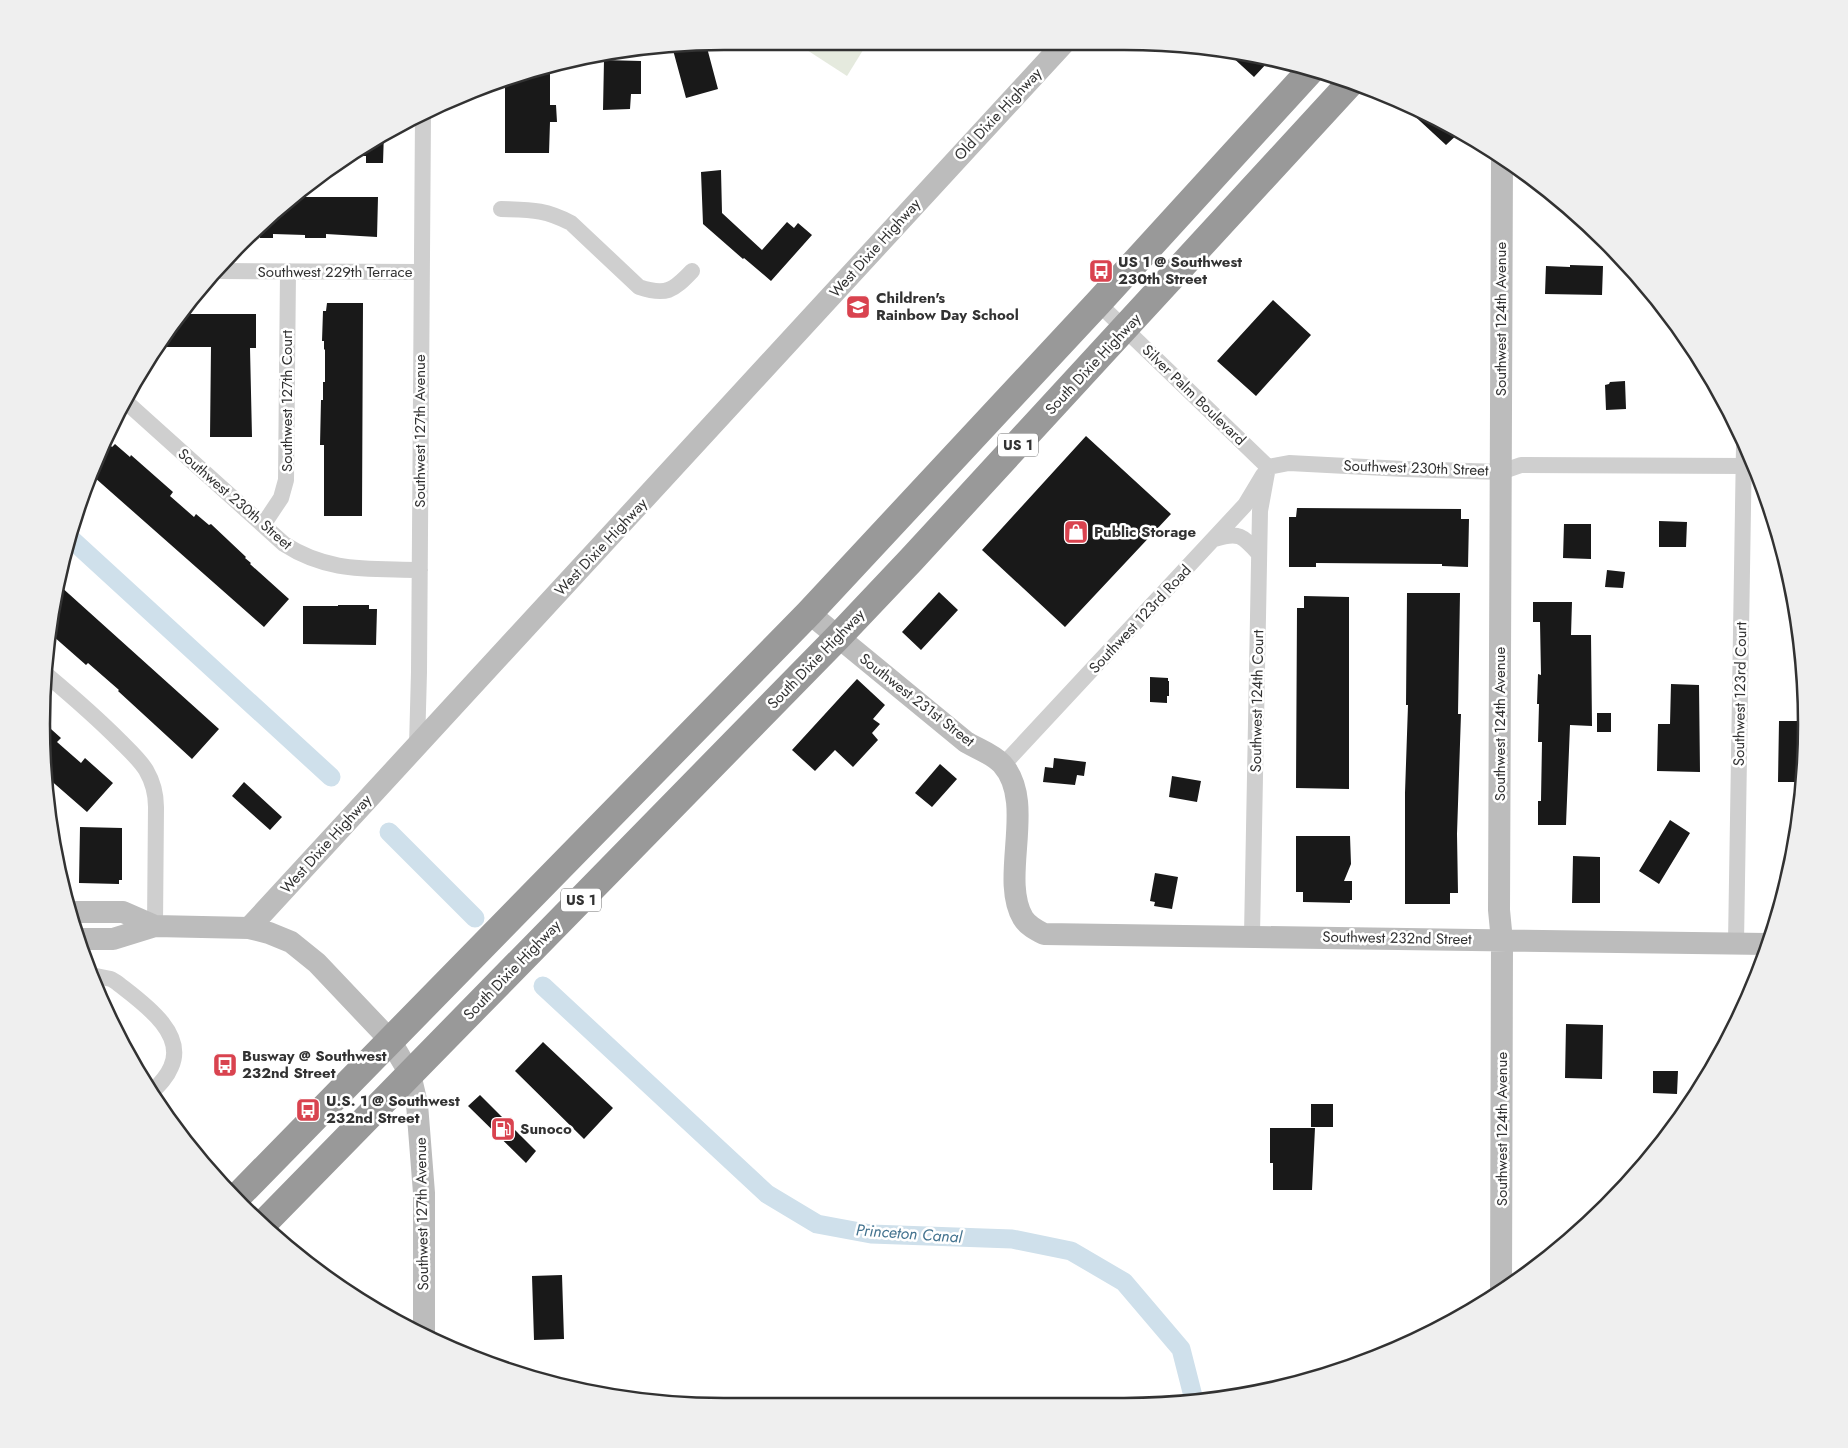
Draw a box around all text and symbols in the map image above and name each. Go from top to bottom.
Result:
street label: Old Dixie Highway [949,62,1047,165]
street label: West Dixie Highway [824,193,926,303]
street label: Southwest 124th Avenue [1490,242,1512,396]
place label: US 1 @ Southwest 230th Street [1118,251,1242,290]
bus stop icon: US 1 @ Southwest 230th Street [1088,258,1114,284]
street label: Southwest 229th Terrace [258,261,413,283]
place label: Children's Rainbow Day School [876,287,1019,326]
school or university icon: Children's Rainbow Day School [845,294,871,320]
street label: South Dixie Highway [1040,308,1146,420]
street label: Southwest 127th Court [276,330,298,472]
street label: Silver Palm Boulevard [1137,340,1251,450]
street label: Southwest 127th Avenue [409,354,431,508]
road number: US 1 [998,434,1038,456]
street label: Southwest 230th Street [173,443,297,555]
street label: Southwest 230th Street [1343,454,1489,482]
street label: West Dixie Highway [550,493,653,601]
shop icon: Public Storage [1063,519,1089,545]
place label: Public Storage [1094,521,1196,543]
street label: Southwest 123rd Road [1084,560,1196,678]
street label: South Dixie Highway [762,604,870,714]
street label: Southwest 123rd Court [1728,621,1752,766]
street label: Southwest 124th Court [1245,629,1269,772]
street label: Southwest 124th Avenue [1489,647,1511,801]
street label: Southwest 231st Street [855,648,980,752]
street label: West Dixie Highway [275,789,377,899]
road number: US 1 [561,888,601,912]
street label: South Dixie Highway [458,915,566,1025]
street label: Southwest 232nd Street [1322,926,1472,950]
place label: Busway @ Southwest 232nd Street [242,1045,387,1084]
bus stop icon: Busway @ Southwest 232nd Street [212,1052,238,1078]
street label: Southwest 124th Avenue [1491,1052,1513,1206]
place label: U.S. 1 @ Southwest 232nd Street [326,1090,460,1129]
bus stop icon: U.S. 1 @ Southwest 232nd Street [295,1097,321,1123]
fuel station icon: Sunoco [490,1116,516,1142]
place label: Sunoco [520,1118,572,1140]
street label: Southwest 127th Avenue [410,1137,434,1291]
water label: Princeton Canal [855,1218,964,1249]

